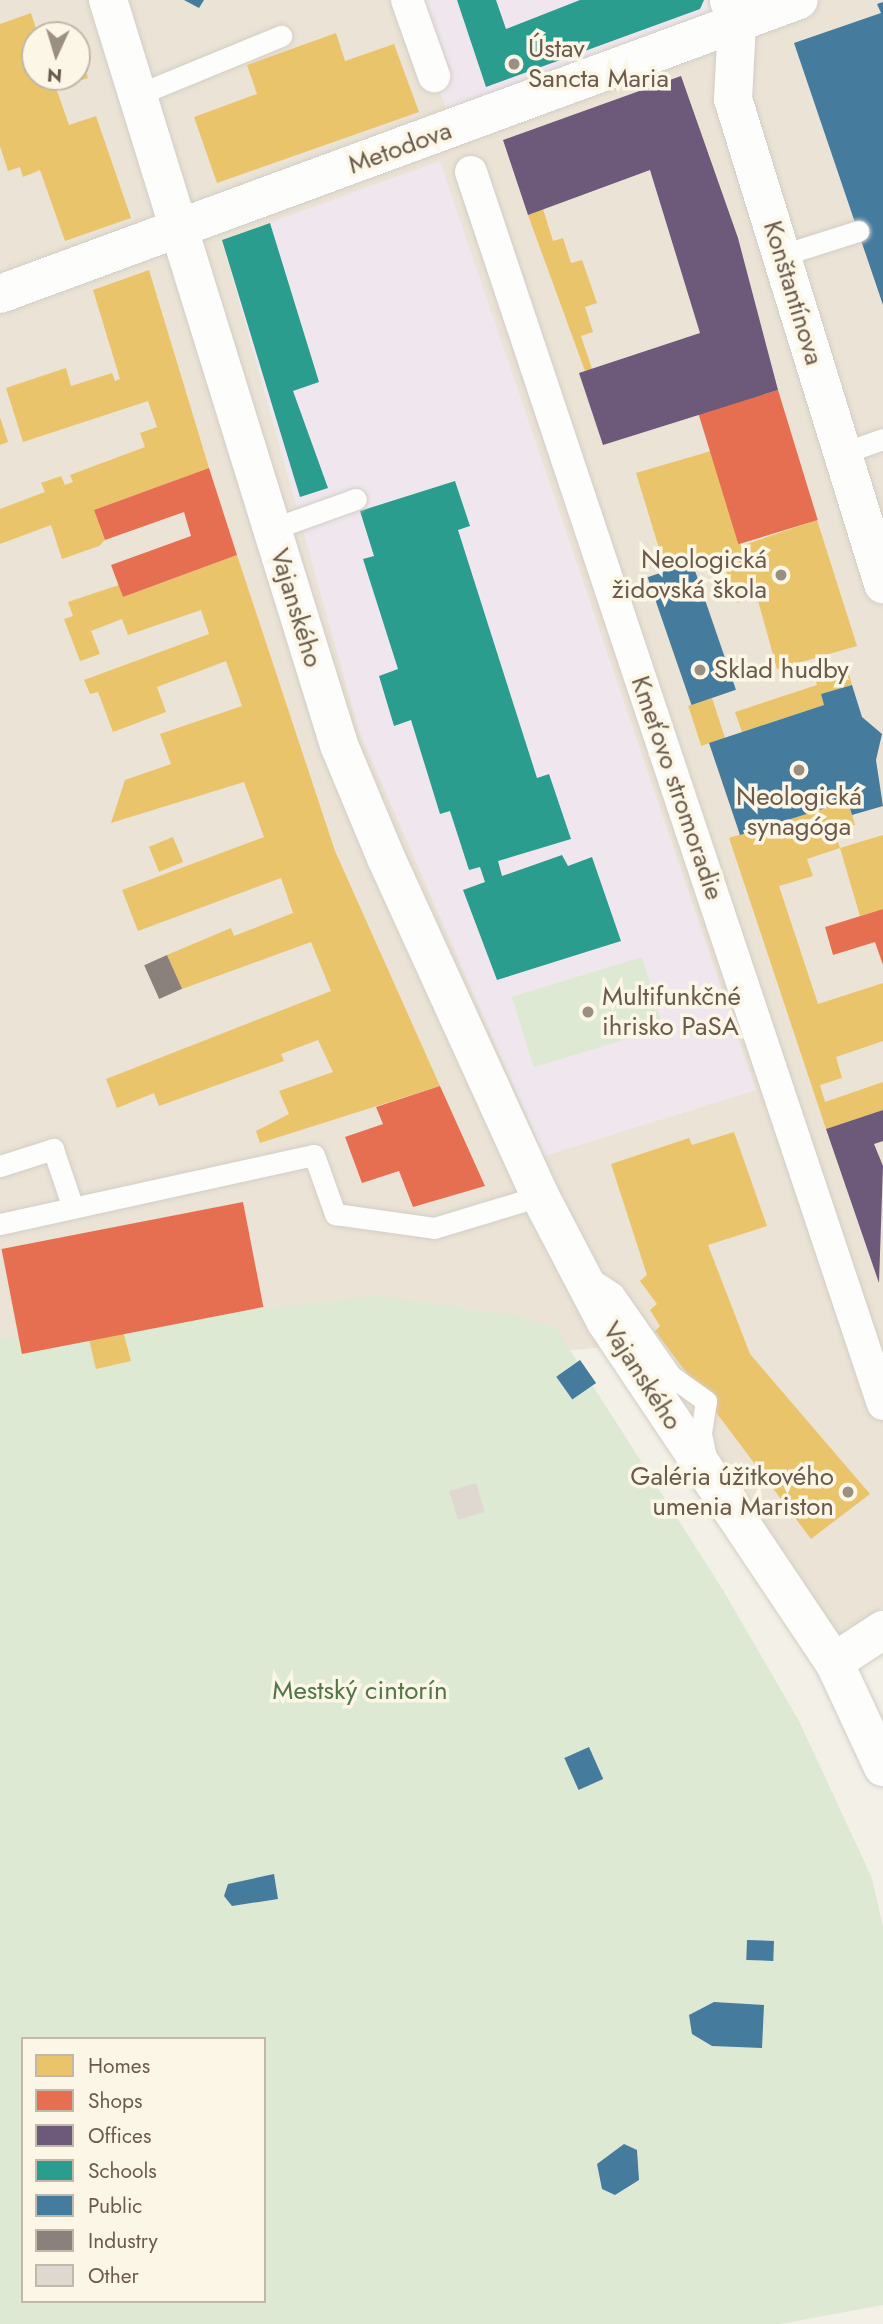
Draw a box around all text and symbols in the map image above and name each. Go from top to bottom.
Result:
north arrow [21,21,91,91]
place label: Ústav Sancta Maria [528,33,669,94]
marker: Ústav Sancta Maria [506,56,522,72]
text: N [46,61,63,89]
street label: Metodova [344,115,456,181]
street label: Konštantínova [756,217,830,369]
place label: Neologická židovská škola [612,544,767,606]
street label: Vajanského [263,545,329,671]
marker: Neologická židovská škola [773,567,789,583]
place label: Sklad hudby [714,654,849,686]
marker: Sklad hudby [692,662,708,678]
street label: Kmeťovo stromoradie [624,672,730,904]
marker: Neologická synagóga [791,762,807,778]
place label: Neologická synagóga [736,781,862,842]
place label: Multifunkčné ihrisko PaSA [602,981,741,1042]
marker: Multifunkčné ihrisko PaSA [580,1004,596,1020]
street label: Vajanského [596,1316,688,1436]
place label: Galéria úžitkového umenia Mariston [630,1461,834,1522]
marker: Galéria úžitkového umenia Mariston [840,1484,856,1500]
park label: Mestský cintorín [272,1675,448,1707]
legend [21,2037,266,2303]
text: Homes [88,2051,150,2081]
text: Shops [88,2086,142,2116]
text: Offices [88,2121,151,2151]
text: Schools [88,2156,157,2186]
text: Public [88,2191,142,2221]
text: Industry [88,2226,158,2256]
text: Other [88,2261,139,2291]

